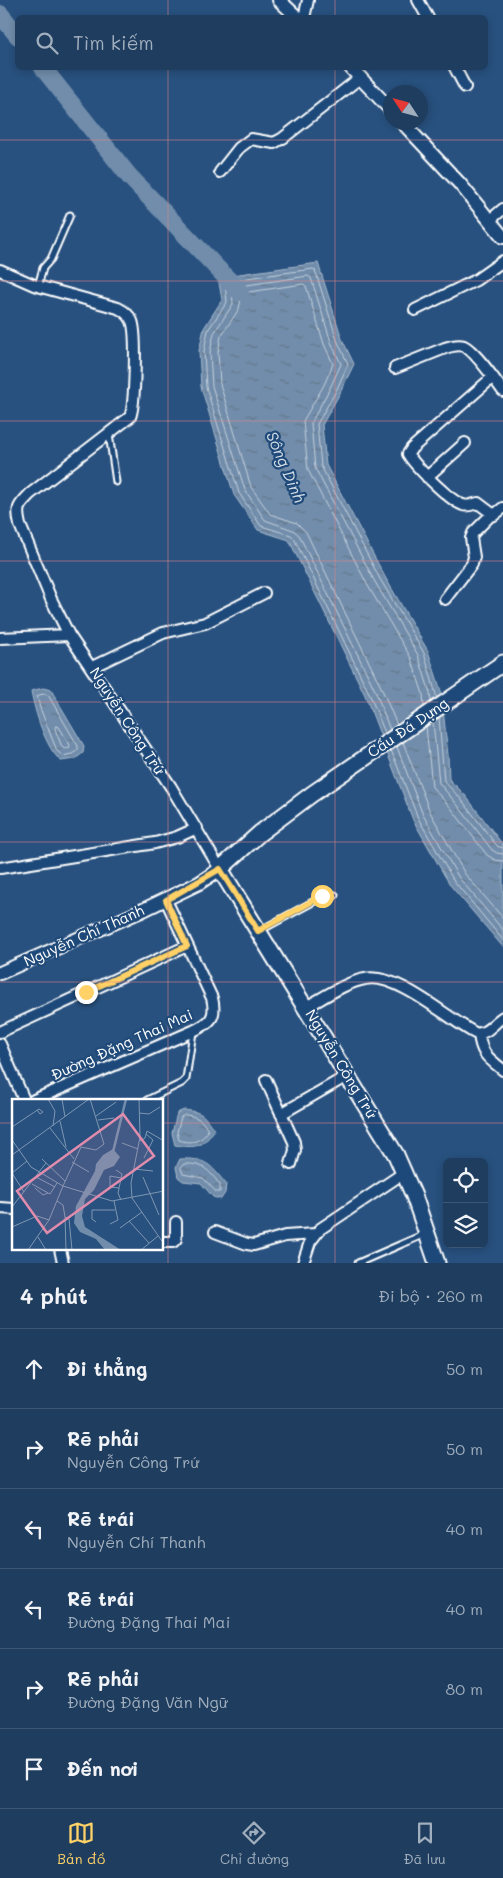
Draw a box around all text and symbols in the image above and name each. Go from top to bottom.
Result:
search box [15,15,488,70]
icon: search [33,29,61,57]
text: Tìm kiếm [73,30,154,55]
north arrow [383,85,428,130]
water label: Sông Dinh [262,428,311,506]
street label: Nguyễn Công Trứ [86,663,170,778]
street label: Cầu Đá Dựng [363,693,452,762]
route start [311,885,334,908]
street label: Nguyễn Chí Thanh [20,900,147,971]
route end [75,981,98,1004]
street label: Đường Đặng Thai Mai [48,1004,196,1084]
street label: Nguyễn Công Trứ [301,1005,383,1122]
inset map [12,1099,164,1250]
map controls [443,1158,488,1248]
button: locate [443,1158,488,1203]
button: layers [443,1203,488,1248]
text: 4 phút [20,1282,88,1309]
text: Đi bộ · 260 m [378,1285,483,1306]
icon: ahead [20,1355,48,1383]
text: Đi thẳng [67,1356,147,1381]
text: 50 m [446,1358,483,1379]
text: Rẽ phải [67,1426,139,1451]
icon: right [20,1435,48,1463]
text: 50 m [446,1438,483,1459]
text: Nguyễn Công Trứ [67,1451,199,1472]
text: Rẽ trái [67,1506,135,1531]
icon: left [20,1515,48,1543]
text: 40 m [446,1518,483,1539]
text: Nguyễn Chí Thanh [67,1531,205,1552]
text: Rẽ trái [67,1586,135,1611]
icon: left [20,1595,48,1623]
text: 40 m [446,1598,483,1619]
text: Đường Đặng Thai Mai [67,1611,230,1632]
text: Rẽ phải [67,1666,139,1691]
icon: right [20,1675,48,1703]
text: 80 m [446,1678,483,1699]
text: Đường Đặng Văn Ngữ [67,1691,228,1712]
icon: arrive [20,1755,48,1783]
text: Đến nơi [67,1756,139,1781]
tab: Bản đồ [57,1819,105,1868]
tab: Chỉ đường [220,1819,289,1868]
tab: Đã lưu [403,1819,446,1868]

